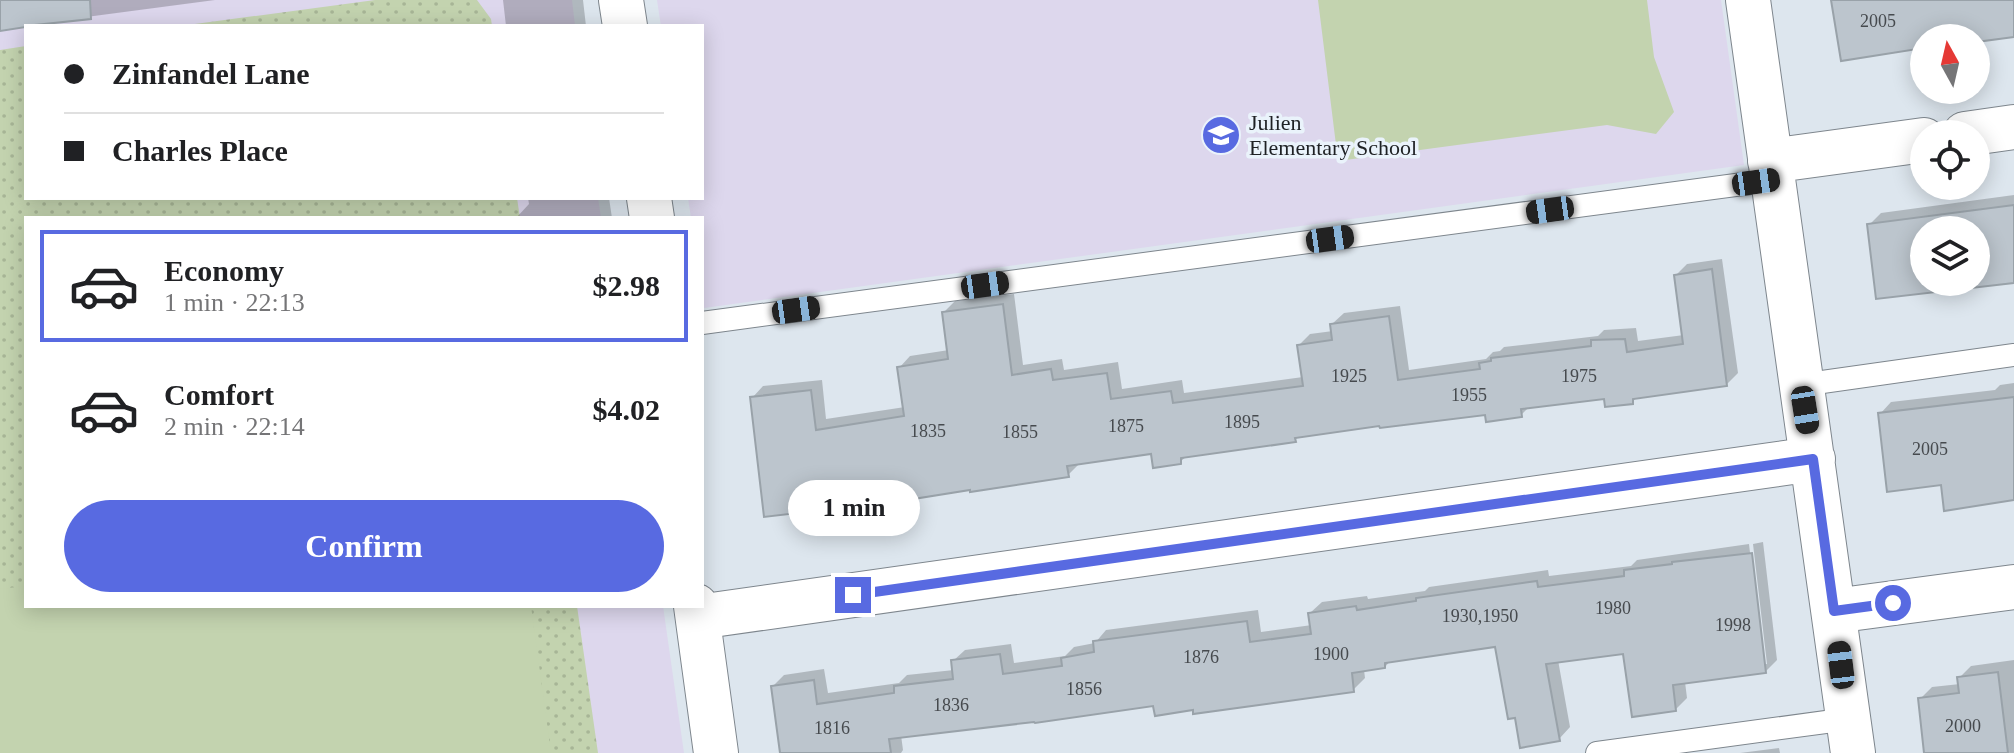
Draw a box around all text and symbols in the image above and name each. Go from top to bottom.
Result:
house number: 2005 [1860,11,1896,31]
north arrow [1910,24,1990,104]
map controls [1910,24,1990,296]
text: Zinfandel Lane [112,57,310,90]
place label: Julien Elementary School [1249,110,1417,160]
school or university icon: Julien Elementary School [1200,114,1242,156]
button: locate [1910,120,1990,200]
text: Charles Place [112,134,288,167]
car [1731,167,1781,197]
car [1525,195,1575,225]
button: layers [1910,216,1990,296]
car [1305,224,1355,254]
icon: car [68,250,140,322]
text: Economy [164,254,284,287]
text: $2.98 [593,269,660,302]
car [960,270,1010,300]
text: 1 min · 22:13 [164,288,305,317]
car [771,295,821,325]
house number: 1925 [1331,366,1367,386]
house number: 1975 [1561,366,1597,386]
icon: car [68,374,140,446]
text: Comfort [164,378,274,411]
car [1789,384,1821,436]
house number: 1955 [1451,385,1487,405]
text: $4.02 [593,393,660,426]
text: 2 min · 22:14 [164,412,305,441]
house number: 1895 [1224,412,1260,432]
house number: 1875 [1108,416,1144,436]
house number: 1835 [910,421,946,441]
house number: 1855 [1002,422,1038,442]
house number: 2005 [1912,439,1948,459]
callout: 1 min [787,479,919,535]
text: 1 min [823,493,885,522]
button: Confirm [64,500,664,592]
route end [835,577,871,613]
route start [1875,585,1911,621]
house number: 1980 [1595,598,1631,618]
house number: 1930,1950 [1442,606,1518,626]
house number: 1998 [1715,615,1751,635]
car [1826,640,1856,690]
house number: 1900 [1313,644,1349,664]
house number: 1876 [1183,647,1219,667]
house number: 1856 [1066,679,1102,699]
house number: 1836 [933,695,969,715]
house number: 2000 [1945,716,1981,736]
house number: 1816 [814,718,850,738]

